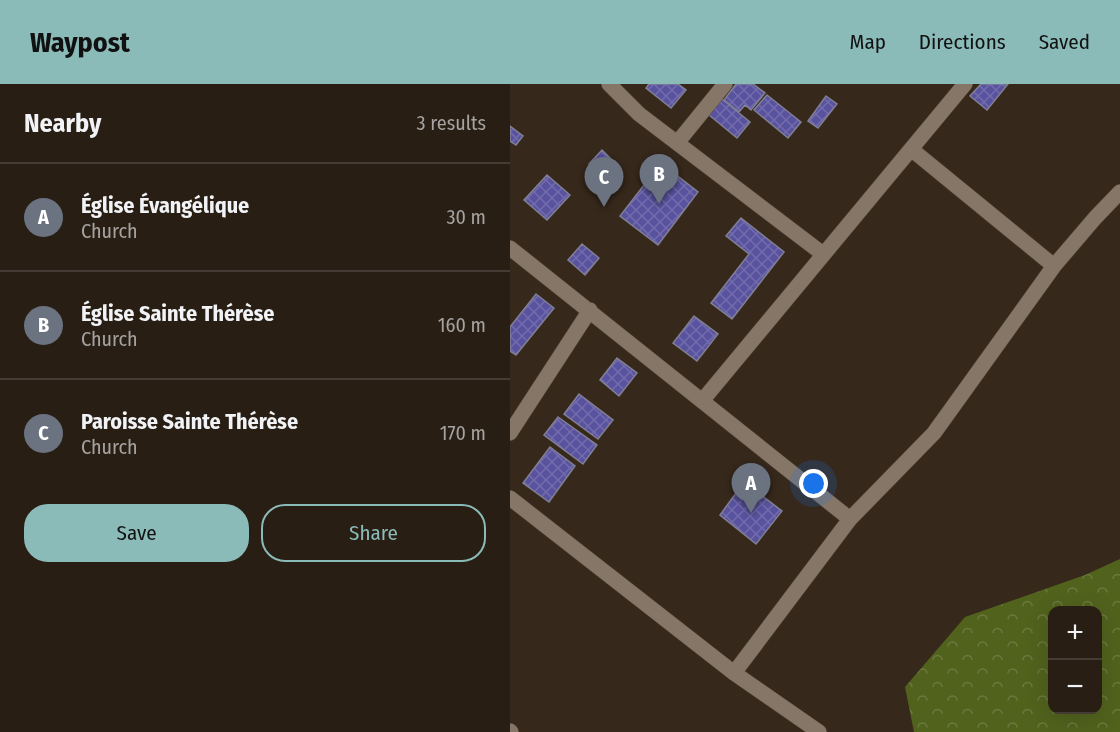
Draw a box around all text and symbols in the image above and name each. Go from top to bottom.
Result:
text: Waypost [30,26,130,59]
text: Map [849,29,886,55]
text: Directions [919,29,1006,55]
text: Saved [1039,29,1090,55]
text: Nearby [24,108,101,139]
text: 3 results [417,111,486,135]
pin: B [640,154,678,204]
pin: C [584,158,623,207]
text: Église Évangélique [81,192,249,219]
text: A [38,205,49,229]
text: 30 m [446,205,486,229]
text: Church [81,219,137,243]
text: Église Sainte Thérèse [81,300,275,327]
text: B [38,313,49,337]
text: 160 m [438,313,486,337]
text: Church [81,327,137,351]
text: Paroisse Sainte Thérèse [81,408,298,435]
text: C [38,421,49,445]
text: 170 m [440,421,486,445]
text: Church [81,435,137,459]
pin: A [732,464,770,513]
your location [799,469,828,498]
button: Save [24,504,249,562]
button: Share [261,504,486,562]
map controls [1048,606,1102,714]
button: + [1048,606,1102,660]
button: − [1048,660,1102,714]

